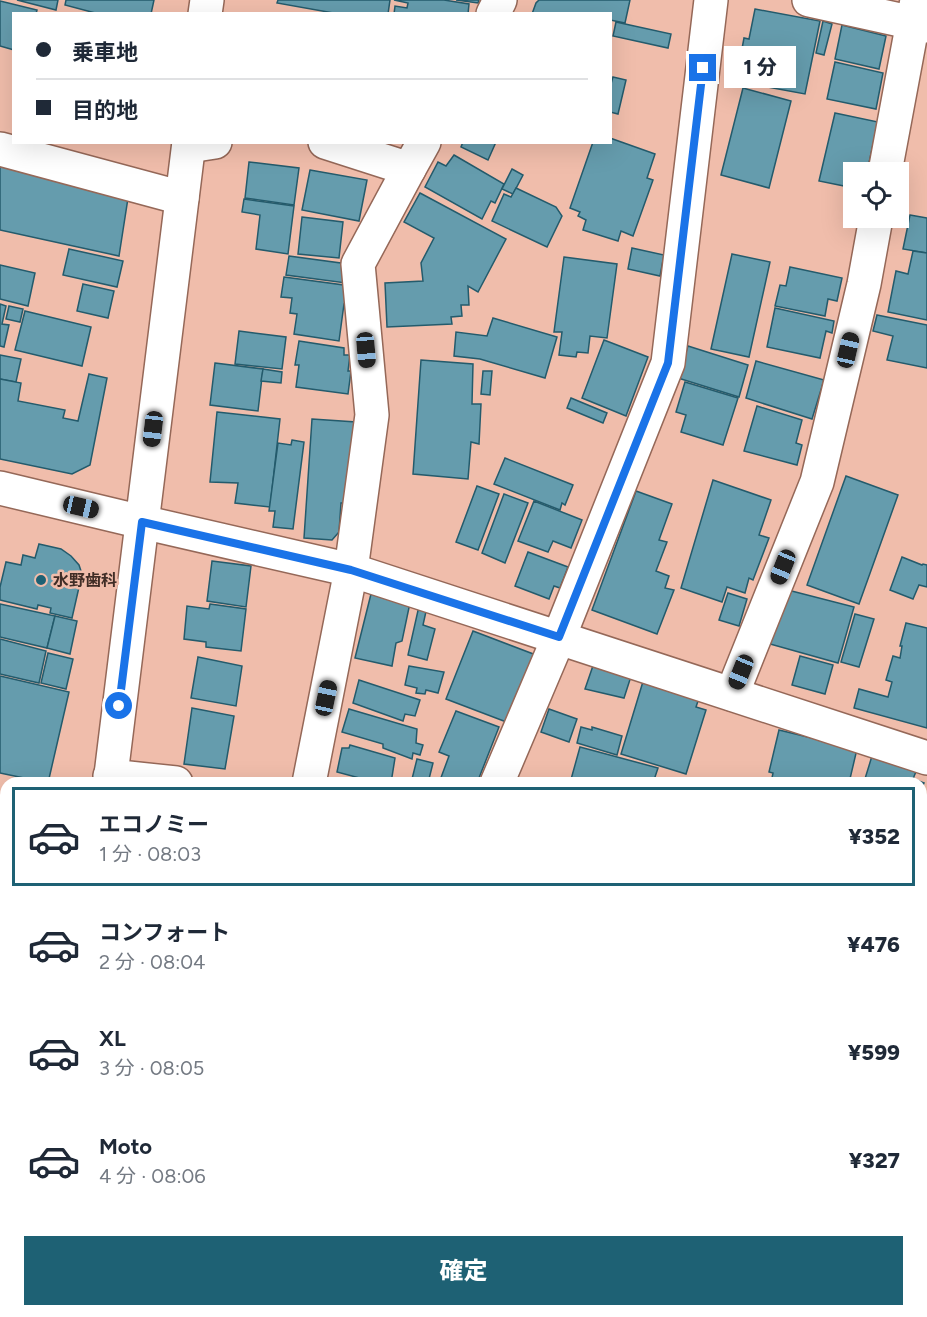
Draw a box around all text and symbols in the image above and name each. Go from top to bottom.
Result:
text: 乗車地 [72,39,138,66]
callout: 1 分 [724,47,796,89]
route end [689,54,716,81]
text: 1 分 [743,55,777,79]
text: 目的地 [72,97,138,124]
map controls [843,162,909,228]
button: locate [843,162,909,228]
car [835,330,861,370]
car [355,331,377,369]
car [142,410,164,448]
car [61,494,101,520]
car [768,547,798,587]
place label: 水野歯科 [53,571,117,590]
marker: 水野歯科 [34,573,48,587]
car [726,652,756,692]
car [313,679,339,717]
route start [105,692,132,719]
icon: car [27,810,81,864]
text: エコノミー [99,811,209,838]
text: ¥352 [848,823,900,850]
text: 1 分 · 08:03 [99,842,201,866]
icon: car [27,918,81,972]
text: コンフォート [99,919,230,946]
text: ¥476 [847,931,900,958]
text: 2 分 · 08:04 [99,950,205,974]
text: XL [99,1025,126,1052]
icon: car [27,1026,81,1080]
text: ¥599 [848,1039,900,1066]
text: 3 分 · 08:05 [99,1056,204,1080]
text: Moto [99,1133,152,1160]
icon: car [27,1134,81,1188]
text: ¥327 [849,1147,900,1174]
text: 4 分 · 08:06 [99,1164,206,1188]
button: 確定 [24,1236,903,1305]

